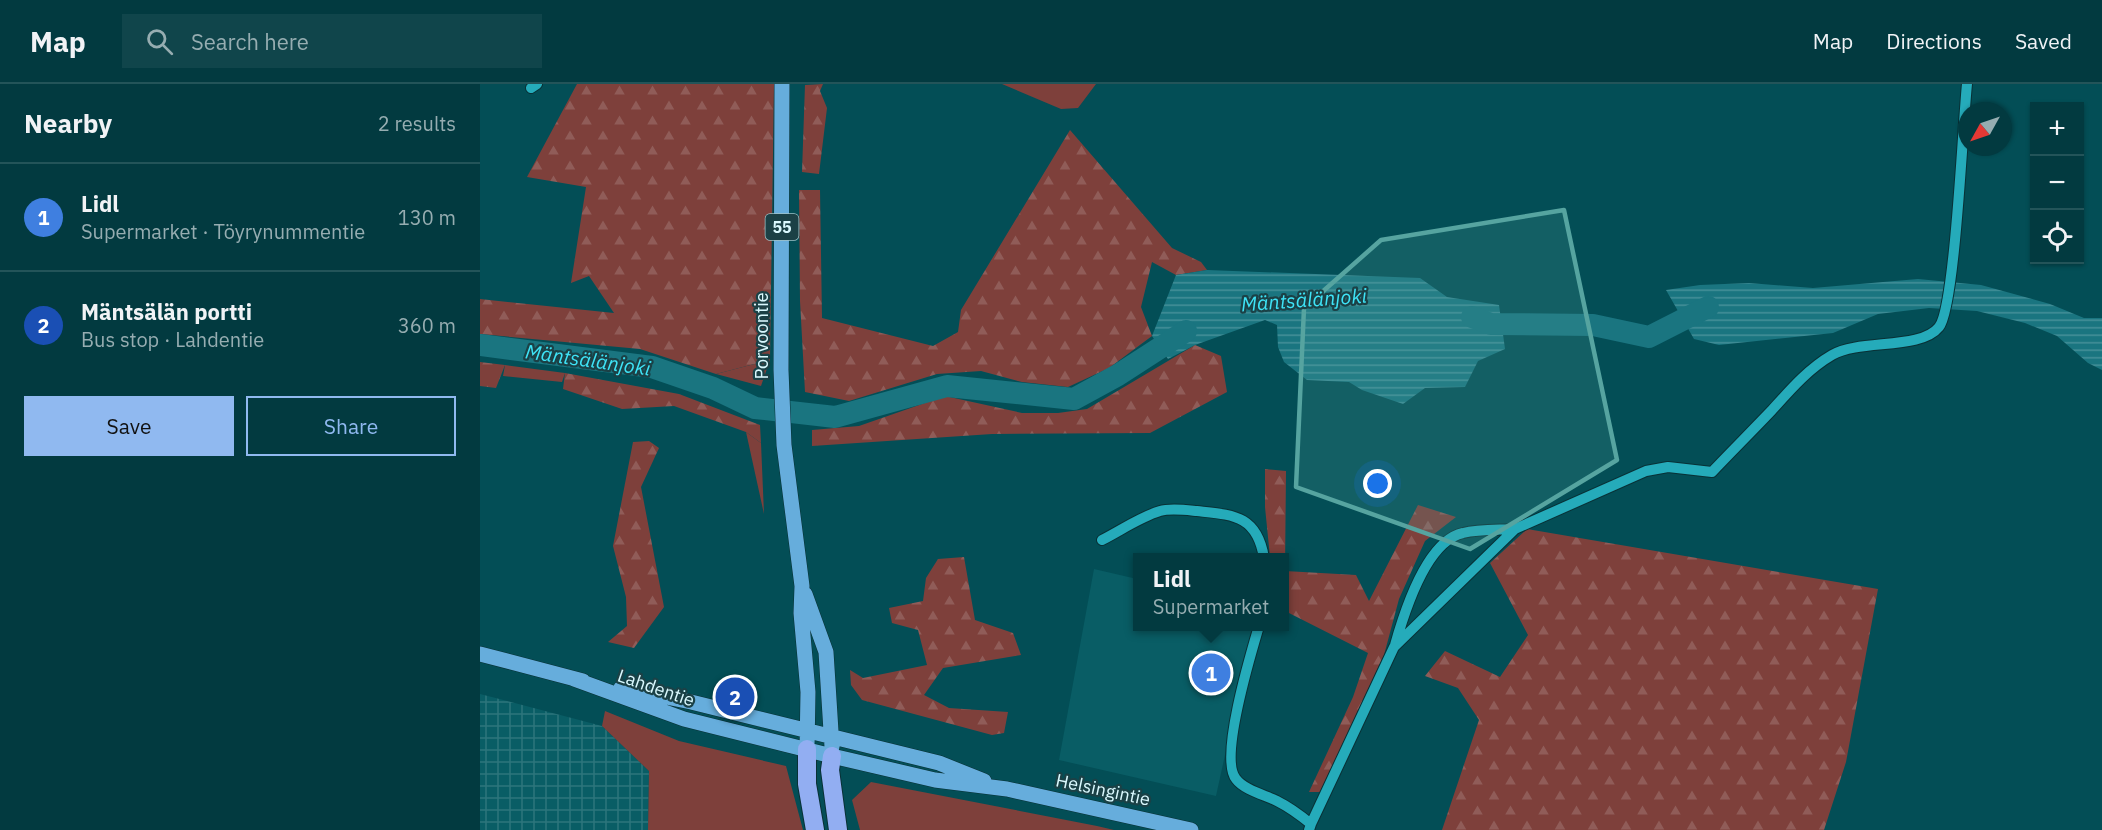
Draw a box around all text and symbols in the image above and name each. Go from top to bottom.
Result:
search box [122,14,542,68]
text: Map [30,23,86,60]
icon: search [143,25,176,58]
text: Search here [191,27,309,56]
text: Map [1813,27,1853,55]
text: Directions [1886,27,1982,55]
text: Saved [2015,27,2072,55]
north arrow [1958,102,2012,156]
map controls [2030,102,2084,264]
button: + [2030,102,2084,156]
text: Nearby [24,106,112,140]
text: 2 results [378,110,456,137]
button: − [2030,156,2084,210]
text: Lidl [81,189,119,218]
text: 1 [38,204,50,231]
text: 130 m [398,204,456,231]
button: locate [2030,210,2084,264]
road number: 55 [766,214,798,240]
text: Supermarket · Töyrynummentie [81,218,365,245]
water label: Mäntsälänjoki [1240,282,1369,317]
street label: Porvoontie [750,292,773,380]
text: Mäntsälän portti [81,297,252,326]
text: 2 [38,312,50,339]
text: 360 m [398,312,456,339]
text: Bus stop · Lahdentie [81,326,264,353]
water label: Mäntsälänjoki [524,337,653,382]
button: Save [24,396,234,456]
button: Share [246,396,456,456]
your location [1363,469,1392,498]
popup [1133,553,1289,631]
text: Lidl [1153,564,1191,593]
text: Supermarket [1153,593,1269,620]
pin: 1 [1192,650,1230,696]
street label: Lahdentie [615,664,698,711]
pin: 2 [716,674,754,720]
street label: Helsingintie [1054,768,1153,811]

